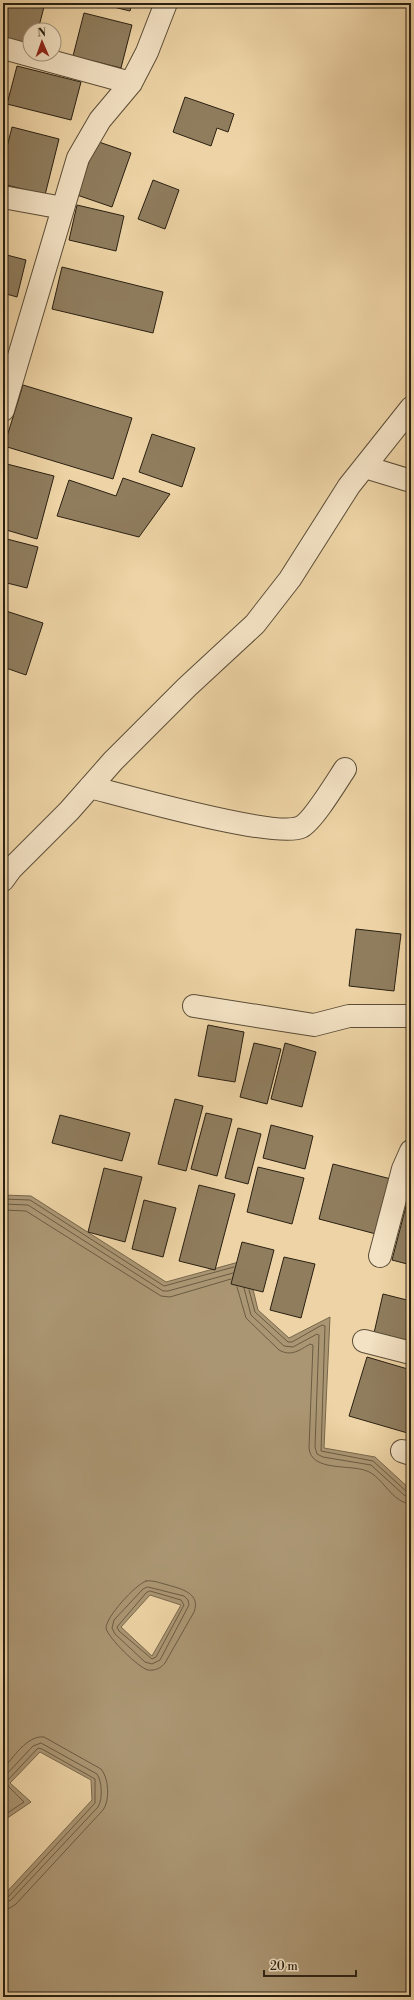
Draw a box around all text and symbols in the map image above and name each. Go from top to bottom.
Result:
north arrow [22,22,62,62]
text: N [37,26,47,40]
scale bar [264,1952,356,1978]
text: 20 m [270,1959,298,1974]

